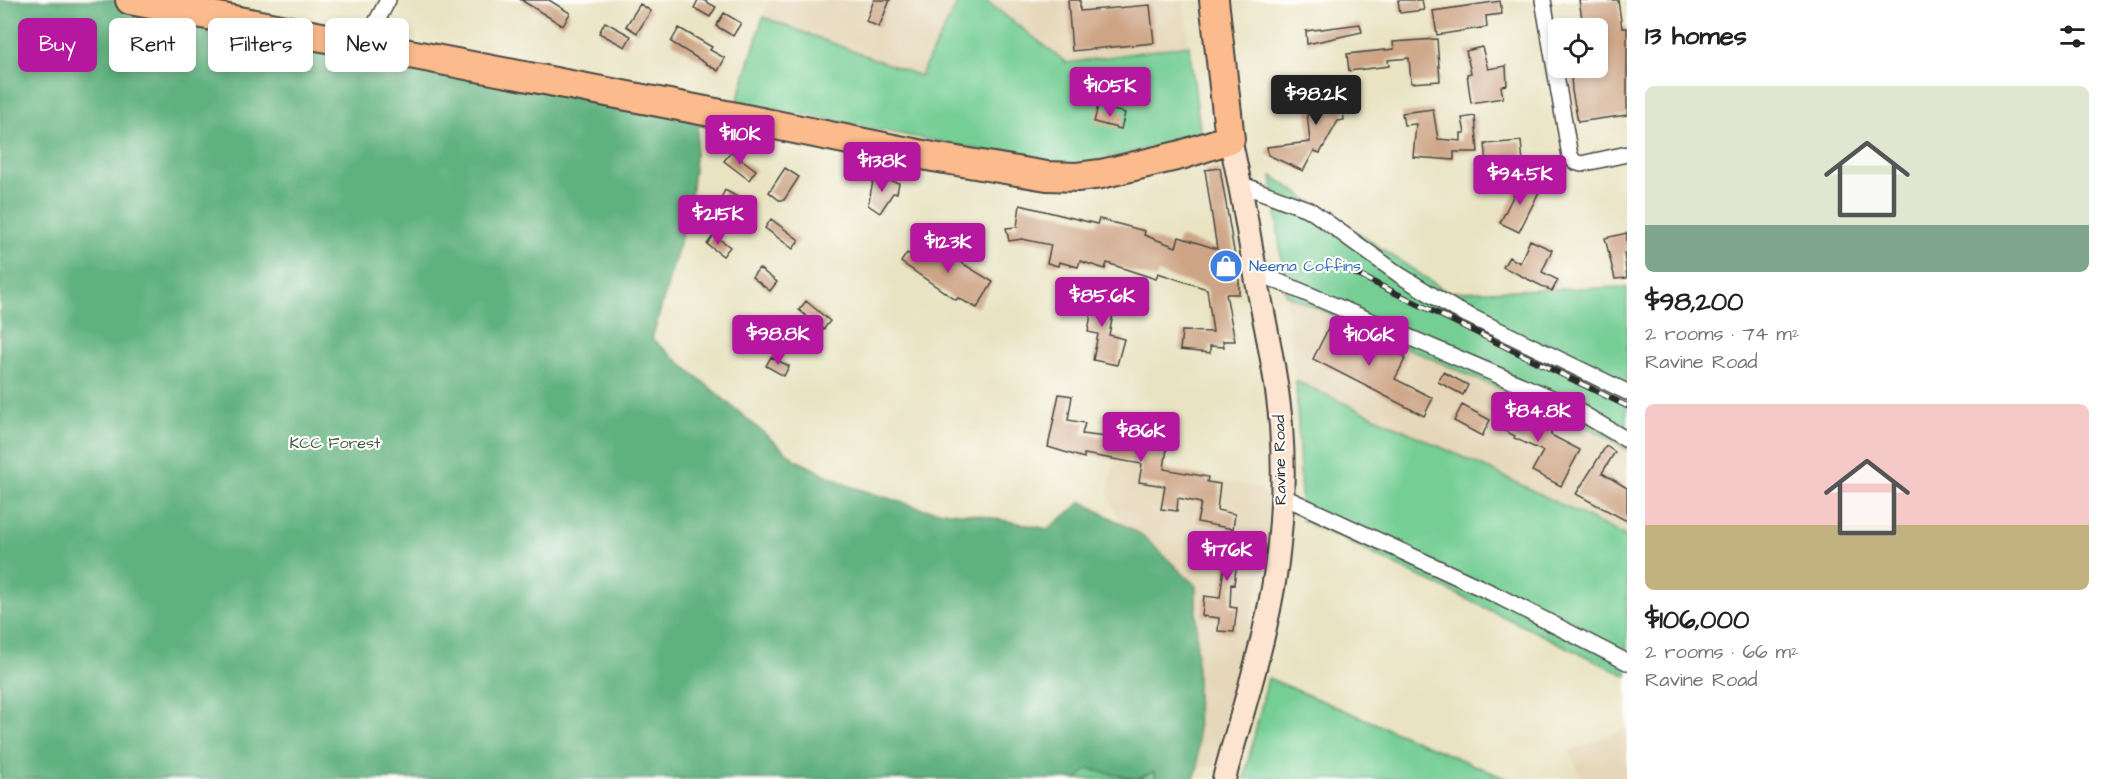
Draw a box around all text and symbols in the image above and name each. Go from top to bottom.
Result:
chip: Buy [18,18,97,72]
chip: Rent [109,18,196,72]
chip: Filters [208,18,313,72]
chip: New [325,18,409,72]
map controls [1548,18,1608,78]
button: locate [1548,18,1608,78]
text: 13 homes [1645,18,1747,54]
icon: filters [2056,20,2089,53]
pin: $105K [1068,67,1152,118]
text: $105K [1084,72,1136,100]
pin: $98.2K [1267,75,1365,126]
text: $98.2K [1285,80,1347,108]
pin: $110K [698,115,782,166]
text: $110K [720,120,760,148]
icon: home [1813,125,1921,233]
pin: $138K [840,142,924,193]
text: $138K [858,147,906,175]
pin: $94.5K [1471,155,1569,206]
text: $94.5K [1487,160,1553,188]
pin: $215K [676,195,760,246]
text: $215K [692,200,744,228]
pin: $123K [906,223,990,274]
text: $123K [924,228,972,256]
shop icon: Neema Coffins [1208,248,1244,284]
place label: Neema Coffins [1249,255,1361,277]
pin: $85.6K [1053,277,1151,328]
text: $85.6K [1069,282,1135,310]
text: $98,200 [1645,284,1743,320]
pin: $98.8K [729,315,827,366]
pin: $106K [1327,316,1411,367]
text: $98.8K [746,320,810,348]
text: 2 rooms · 74 m² [1645,320,1799,348]
text: $106K [1344,321,1394,349]
text: Ravine Road [1645,348,1758,376]
pin: $84.8K [1489,392,1587,443]
text: $84.8K [1505,397,1571,425]
pin: $86K [1105,412,1177,463]
street label: Ravine Road [1268,415,1292,505]
text: $86K [1117,417,1165,445]
park label: KCC Forest [290,432,381,454]
icon: home [1813,443,1921,551]
pin: $176K [1185,531,1269,582]
text: $176K [1202,536,1252,564]
text: $106,000 [1645,602,1749,638]
text: 2 rooms · 66 m² [1645,638,1799,666]
text: Ravine Road [1645,666,1758,694]

